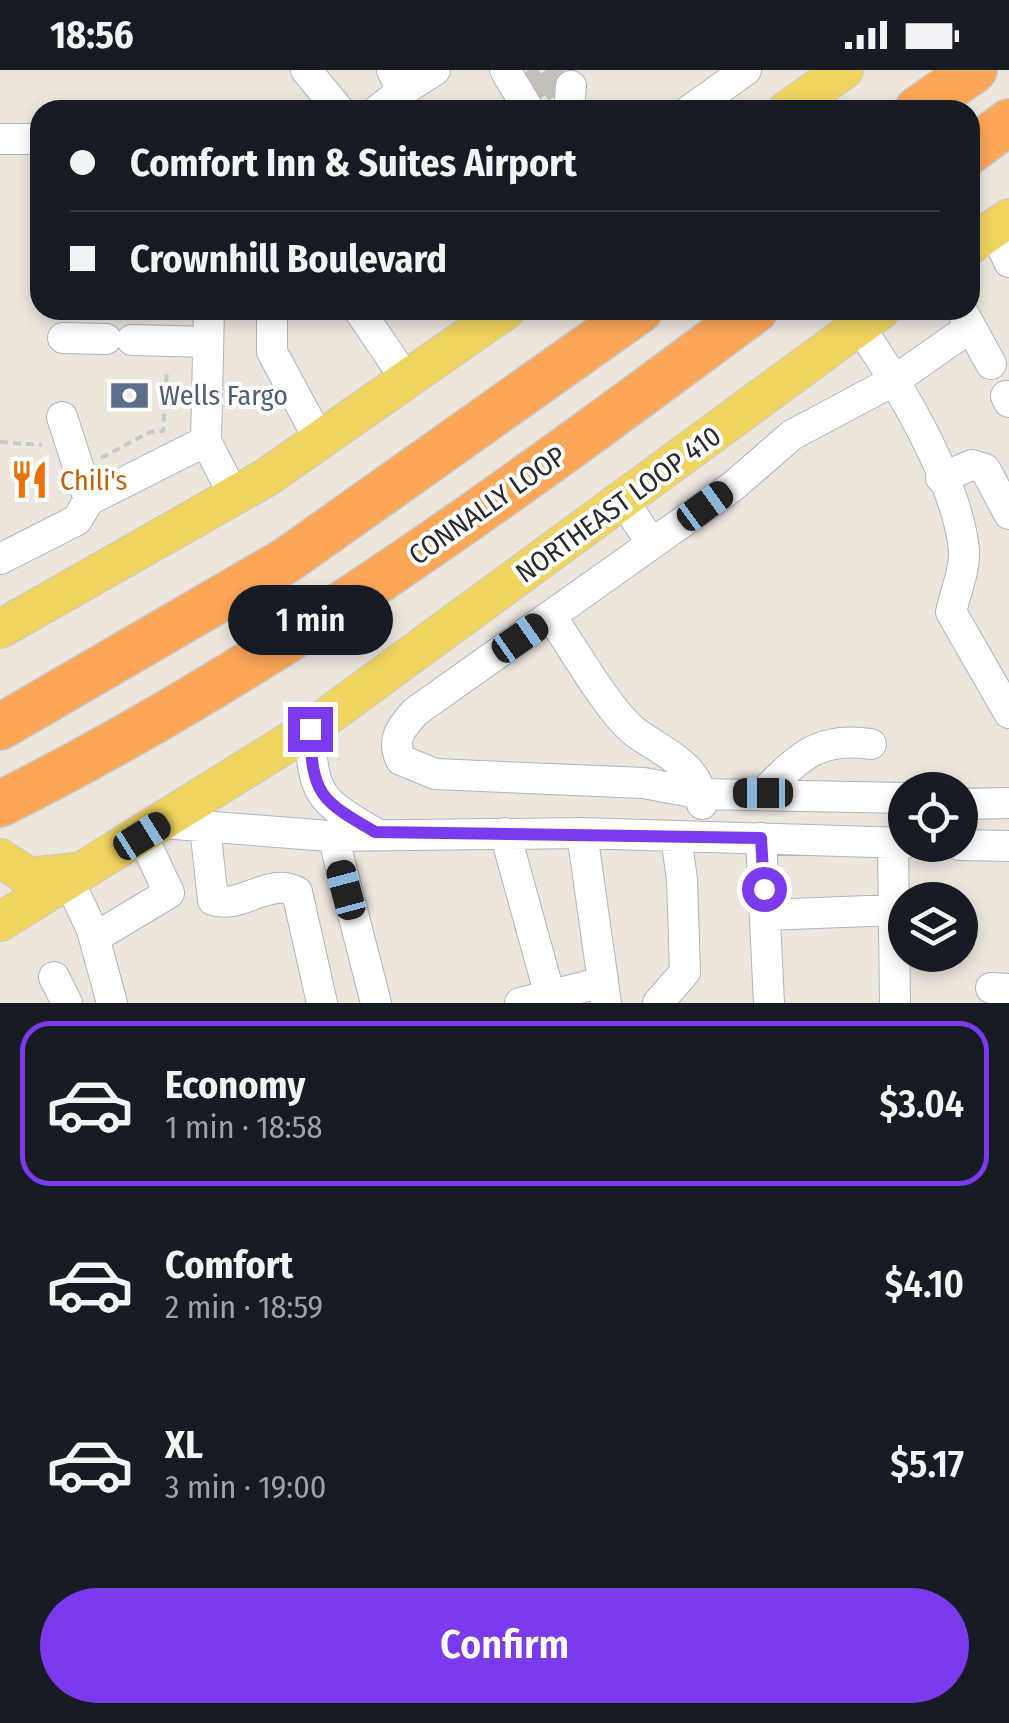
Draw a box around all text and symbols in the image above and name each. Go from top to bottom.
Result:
text: 18:56 [50,12,134,58]
text: Comfort Inn & Suites Airport [130,140,577,186]
text: Crownhill Boulevard [130,236,447,282]
bank icon: Wells Fargo [108,374,150,416]
place label: Wells Fargo [159,379,288,412]
street label: NORTHEAST LOOP 410 [509,419,727,590]
street label: CONNALLY LOOP [403,439,572,572]
restaurant icon: Chili's [9,459,51,501]
place label: Chili's [60,464,128,497]
car [672,476,738,536]
callout: 1 min [228,584,392,654]
text: 1 min [276,601,345,639]
car [487,609,553,667]
route end [288,707,333,752]
map controls [888,772,978,972]
button: locate [888,772,978,862]
car [733,778,793,808]
car [109,807,175,865]
car [324,857,368,923]
route start [742,867,787,912]
button: layers [888,882,978,972]
icon: car [45,1059,135,1149]
text: Economy [165,1062,305,1108]
text: $3.04 [880,1081,964,1127]
text: 1 min · 18:58 [165,1108,322,1146]
icon: car [45,1239,135,1329]
text: Comfort [165,1242,293,1288]
text: $4.10 [885,1261,964,1307]
text: 2 min · 18:59 [165,1288,323,1326]
icon: car [45,1419,135,1509]
text: XL [165,1422,203,1468]
text: $5.17 [890,1441,964,1487]
text: 3 min · 19:00 [165,1468,326,1506]
button: Confirm [40,1588,969,1703]

